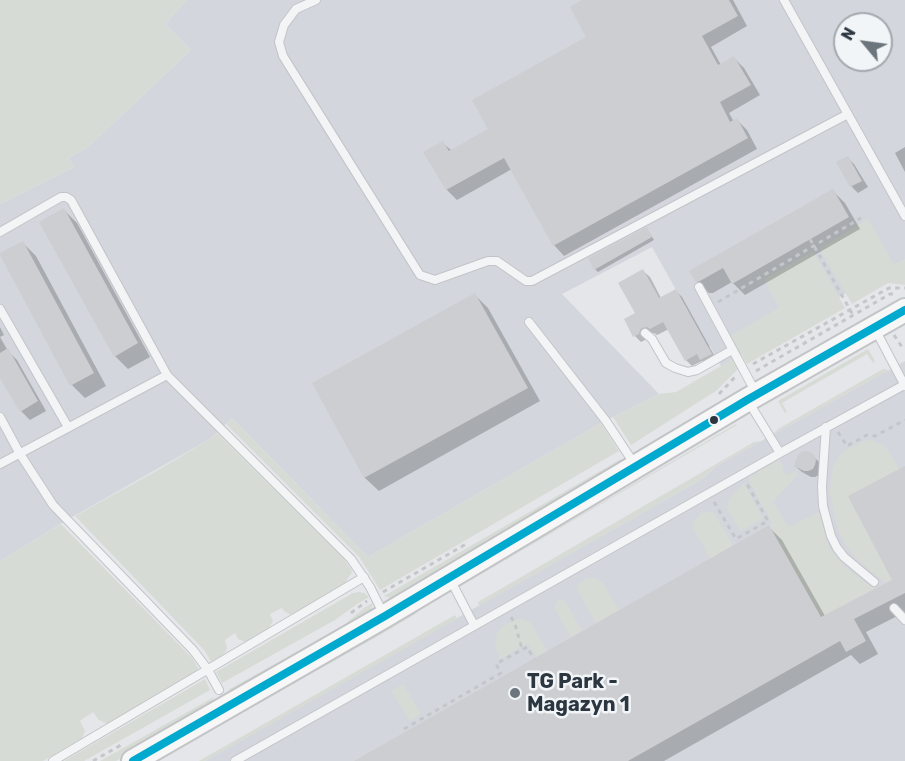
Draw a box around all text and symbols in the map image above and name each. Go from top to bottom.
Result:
north arrow [833,12,893,72]
text: N [837,24,860,44]
unlabelled marker [708,414,720,426]
place label: TG Park - Magazyn 1 [527,670,630,717]
marker: TG Park - Magazyn 1 [508,686,522,700]

